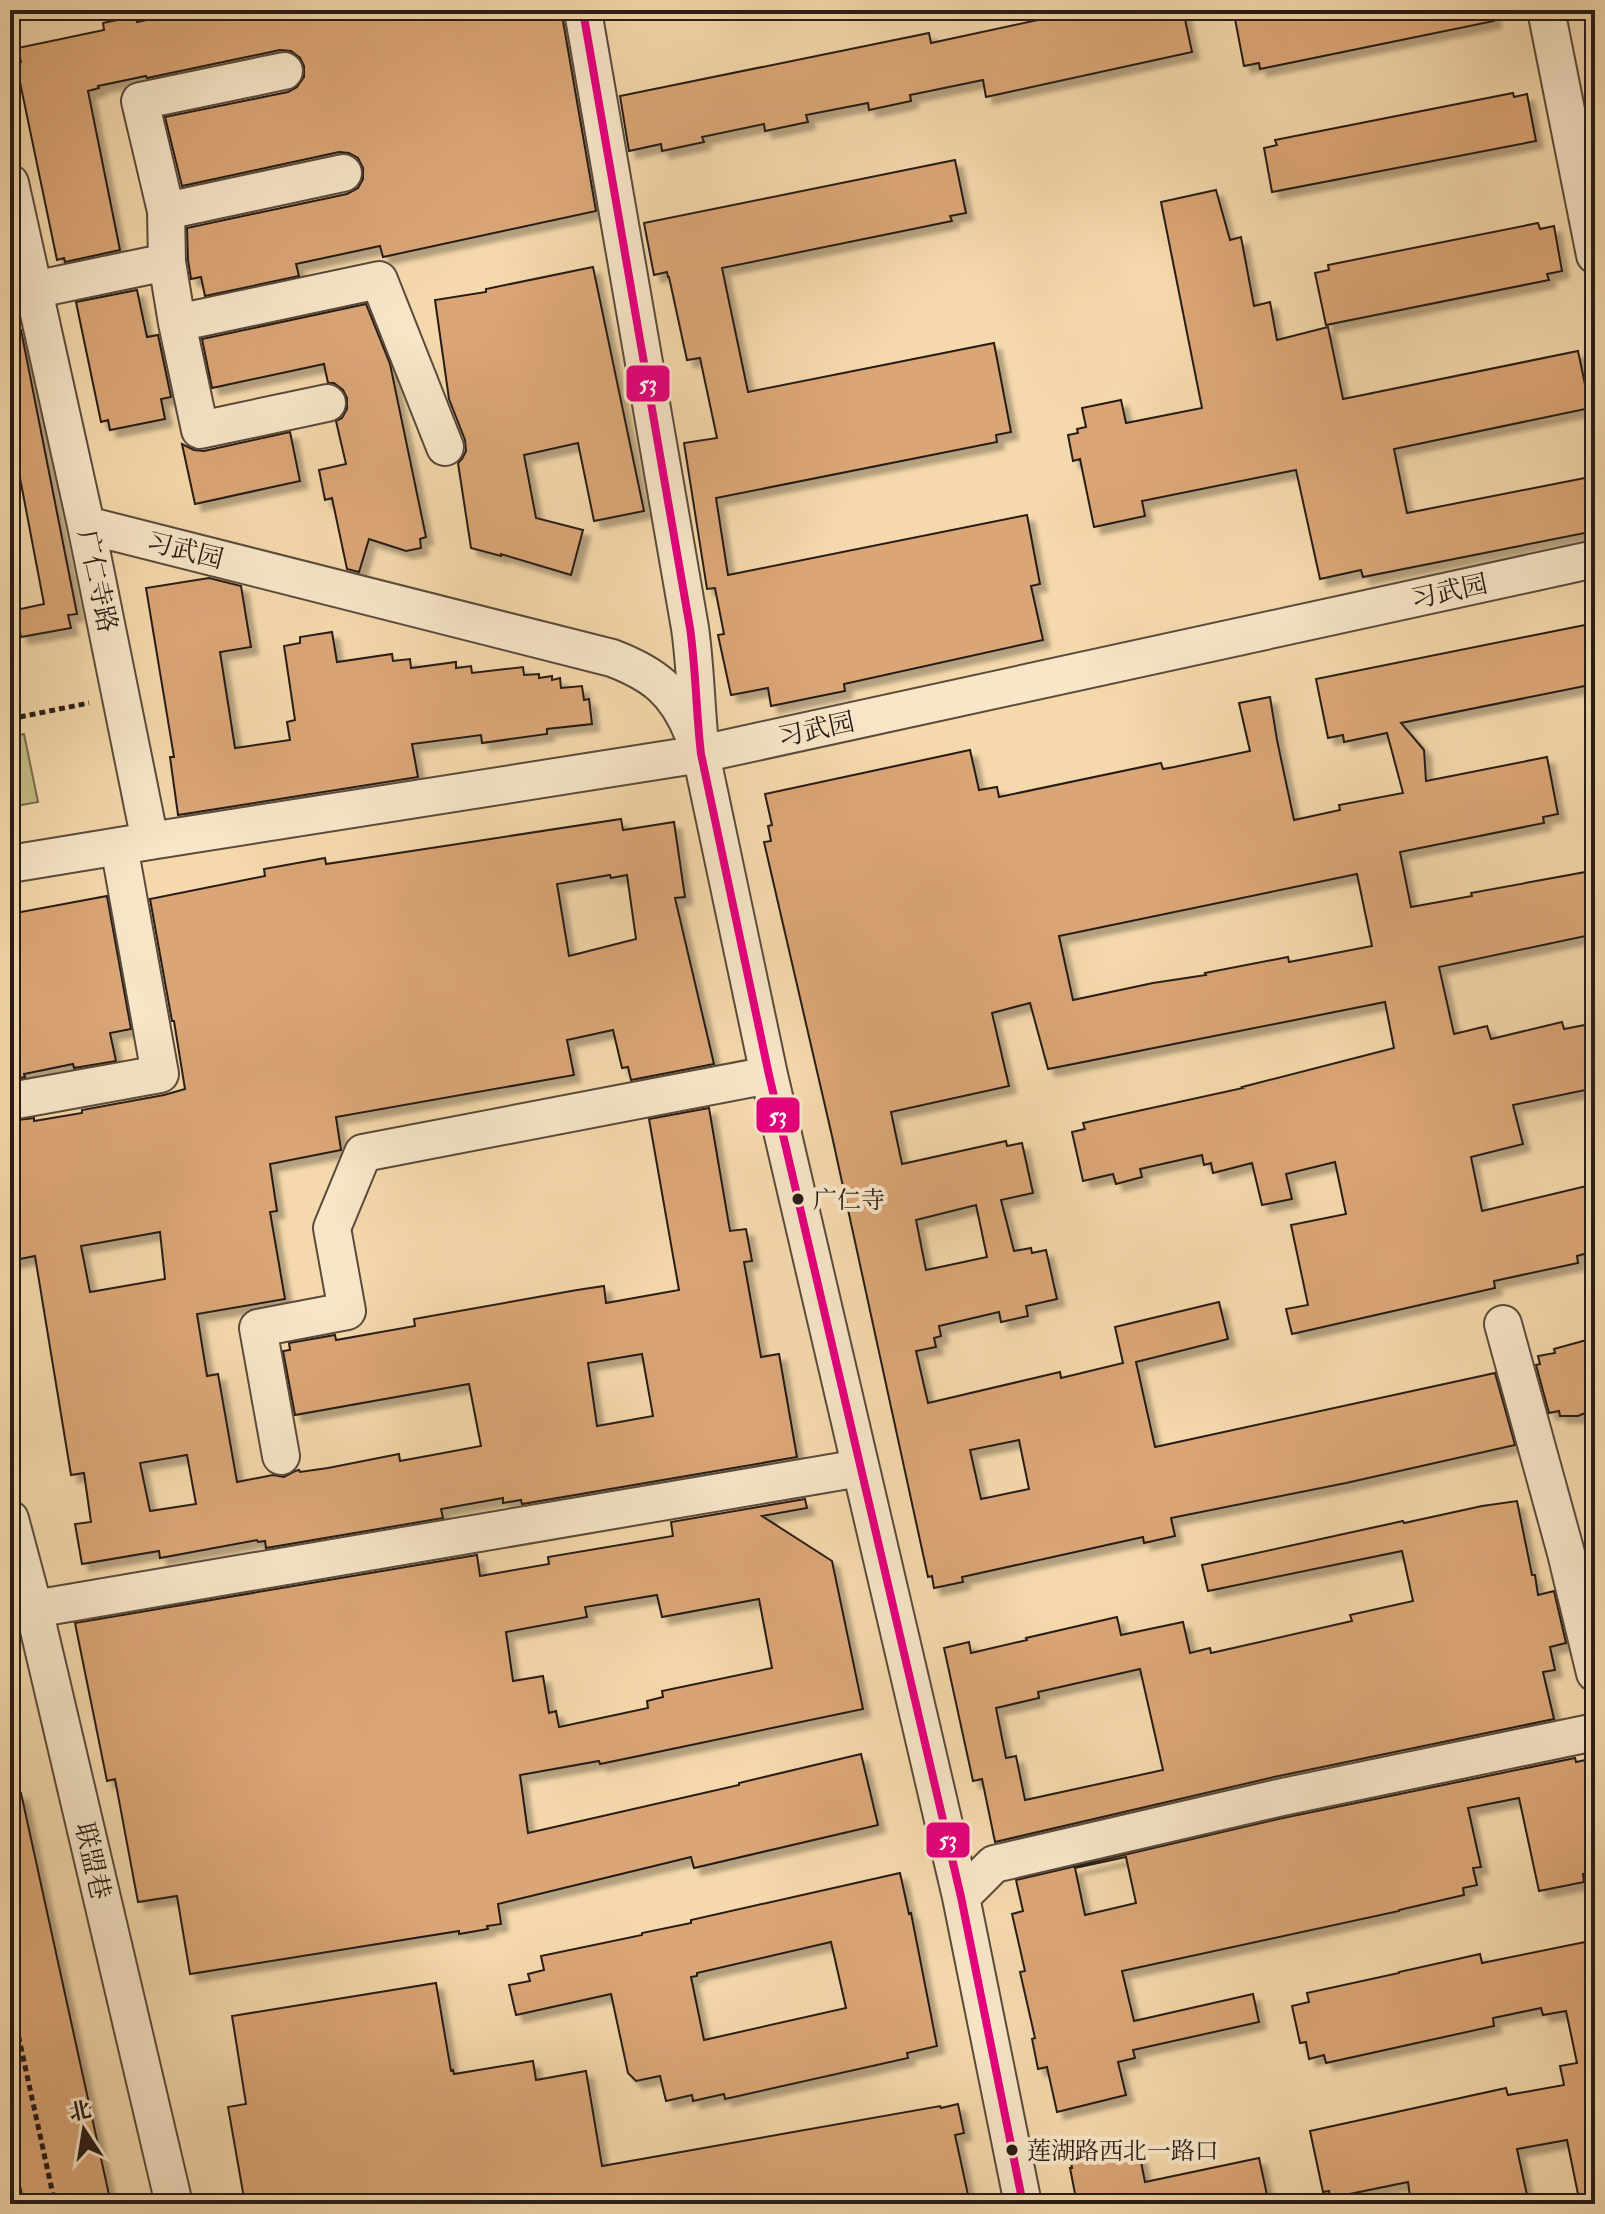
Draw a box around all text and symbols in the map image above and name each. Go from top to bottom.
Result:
line badge: 53 [625,364,671,403]
text: 53 [639,370,657,398]
street label: 习武园 [143,526,226,576]
street label: 广仁寺路 [71,527,123,635]
street label: 习武园 [1408,568,1491,616]
street label: 习武园 [775,706,858,754]
line badge: 53 [755,1096,801,1134]
text: 53 [769,1102,787,1130]
place label: 广仁寺 [813,1185,885,1216]
marker: 广仁寺 [790,1191,806,1207]
street label: 联盟巷 [68,1820,116,1903]
line badge: 53 [925,1821,971,1859]
text: 53 [939,1826,957,1854]
north arrow [44,2090,124,2170]
text: 北 [66,2095,94,2127]
place label: 莲湖路西北一路口 [1027,2136,1219,2167]
marker: 莲湖路西北一路口 [1004,2142,1020,2158]

